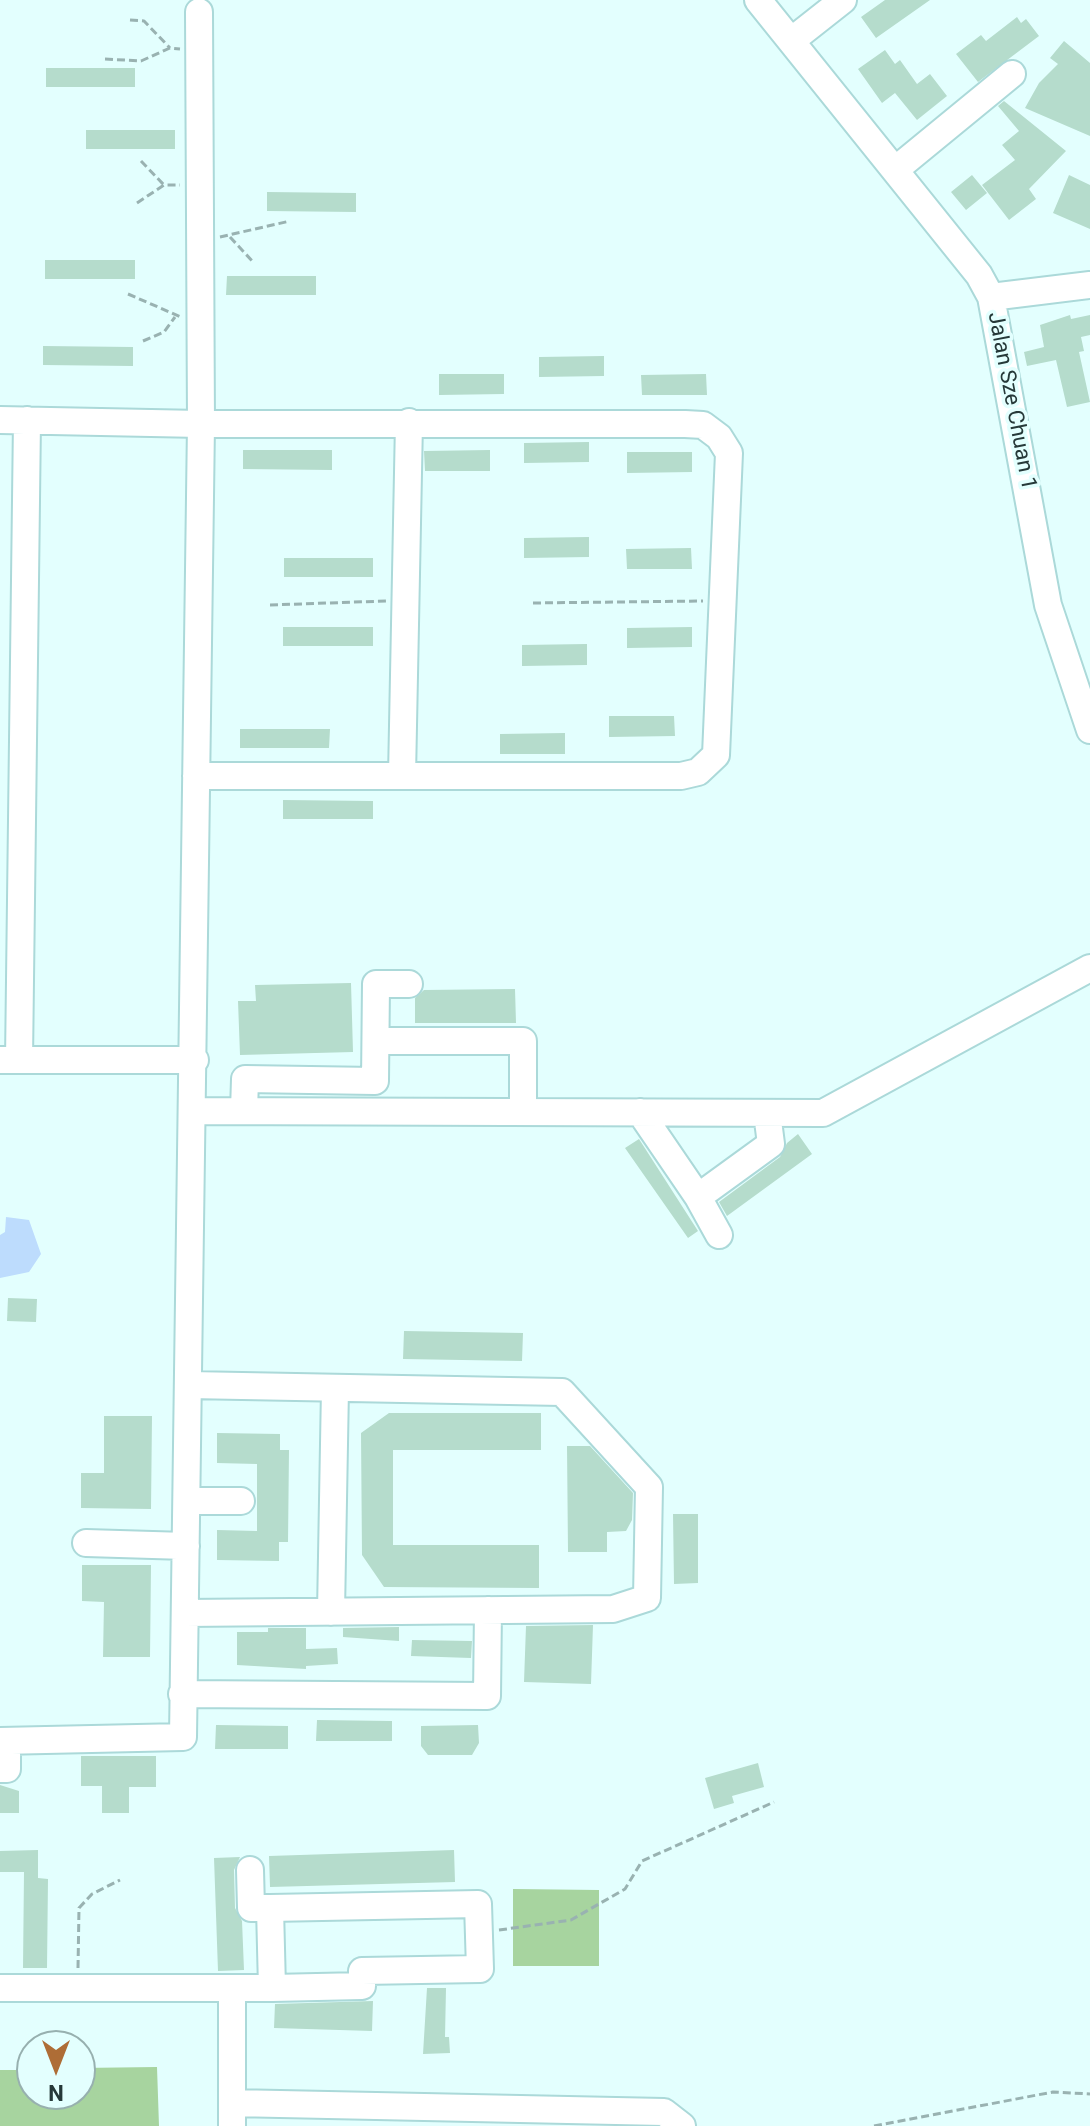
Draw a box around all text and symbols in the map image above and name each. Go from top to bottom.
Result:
street label: Jalan Sze Chuan 1 [981,310,1041,492]
north arrow [16,2030,96,2110]
text: N [48,2080,64,2105]

